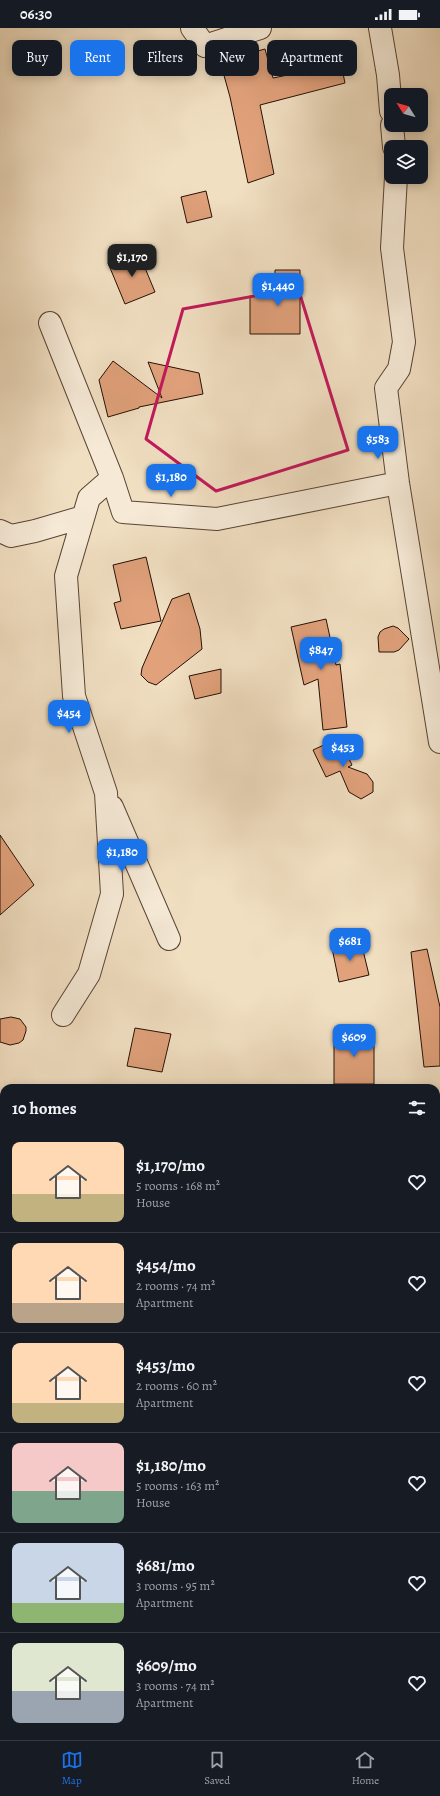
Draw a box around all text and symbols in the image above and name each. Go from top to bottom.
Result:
text: 06:30 [20,4,52,24]
chip: Buy [12,40,62,76]
chip: Rent [70,40,125,76]
chip: Filters [133,40,197,76]
chip: New [205,40,259,76]
chip: Apartment [267,40,357,76]
north arrow [384,88,428,132]
map controls [384,88,428,184]
button: layers [384,140,428,184]
pin: $1,170 [99,244,165,278]
text: $1,170 [117,248,147,265]
pin: $1,440 [245,273,311,307]
text: $1,440 [262,277,294,294]
pin: $583 [354,426,402,460]
text: $583 [366,430,390,447]
pin: $1,180 [138,464,204,498]
text: $1,180 [155,468,187,485]
pin: $847 [297,637,345,671]
text: $847 [309,641,333,658]
pin: $454 [45,700,93,734]
text: $454 [57,704,81,721]
pin: $453 [319,734,367,768]
text: $453 [331,738,355,755]
pin: $1,180 [89,839,155,873]
text: $1,180 [106,843,138,860]
pin: $681 [326,928,374,962]
text: $681 [338,932,362,949]
pin: $609 [330,1024,378,1058]
text: $609 [342,1028,366,1045]
text: 10 homes [12,1097,77,1120]
icon: filters [406,1097,428,1119]
text: $1,170/mo [136,1154,205,1177]
icon: home [44,1158,92,1206]
icon: heart [406,1171,428,1193]
text: 5 rooms · 168 m² [136,1177,220,1194]
text: House [136,1194,170,1211]
text: $454/mo [136,1254,196,1277]
icon: home [44,1259,92,1307]
icon: heart [406,1272,428,1294]
text: 2 rooms · 74 m² [136,1277,215,1294]
text: Apartment [136,1294,194,1311]
text: $453/mo [136,1354,195,1377]
icon: home [44,1359,92,1407]
icon: heart [406,1372,428,1394]
text: 2 rooms · 60 m² [136,1377,217,1394]
text: Apartment [136,1394,194,1411]
text: $1,180/mo [136,1454,206,1477]
icon: home [44,1459,92,1507]
icon: heart [406,1472,428,1494]
text: 5 rooms · 163 m² [136,1477,219,1494]
text: House [136,1494,170,1511]
text: $681/mo [136,1554,195,1577]
icon: home [44,1559,92,1607]
icon: heart [406,1572,428,1594]
text: 3 rooms · 95 m² [136,1577,215,1594]
text: Apartment [136,1594,194,1611]
text: $609/mo [136,1654,197,1677]
icon: home [44,1659,92,1707]
icon: heart [406,1672,428,1694]
text: 3 rooms · 74 m² [136,1677,215,1694]
text: Apartment [136,1694,194,1711]
tab: Map [61,1749,83,1788]
tab: Saved [204,1749,230,1788]
tab: Home [352,1749,379,1788]

